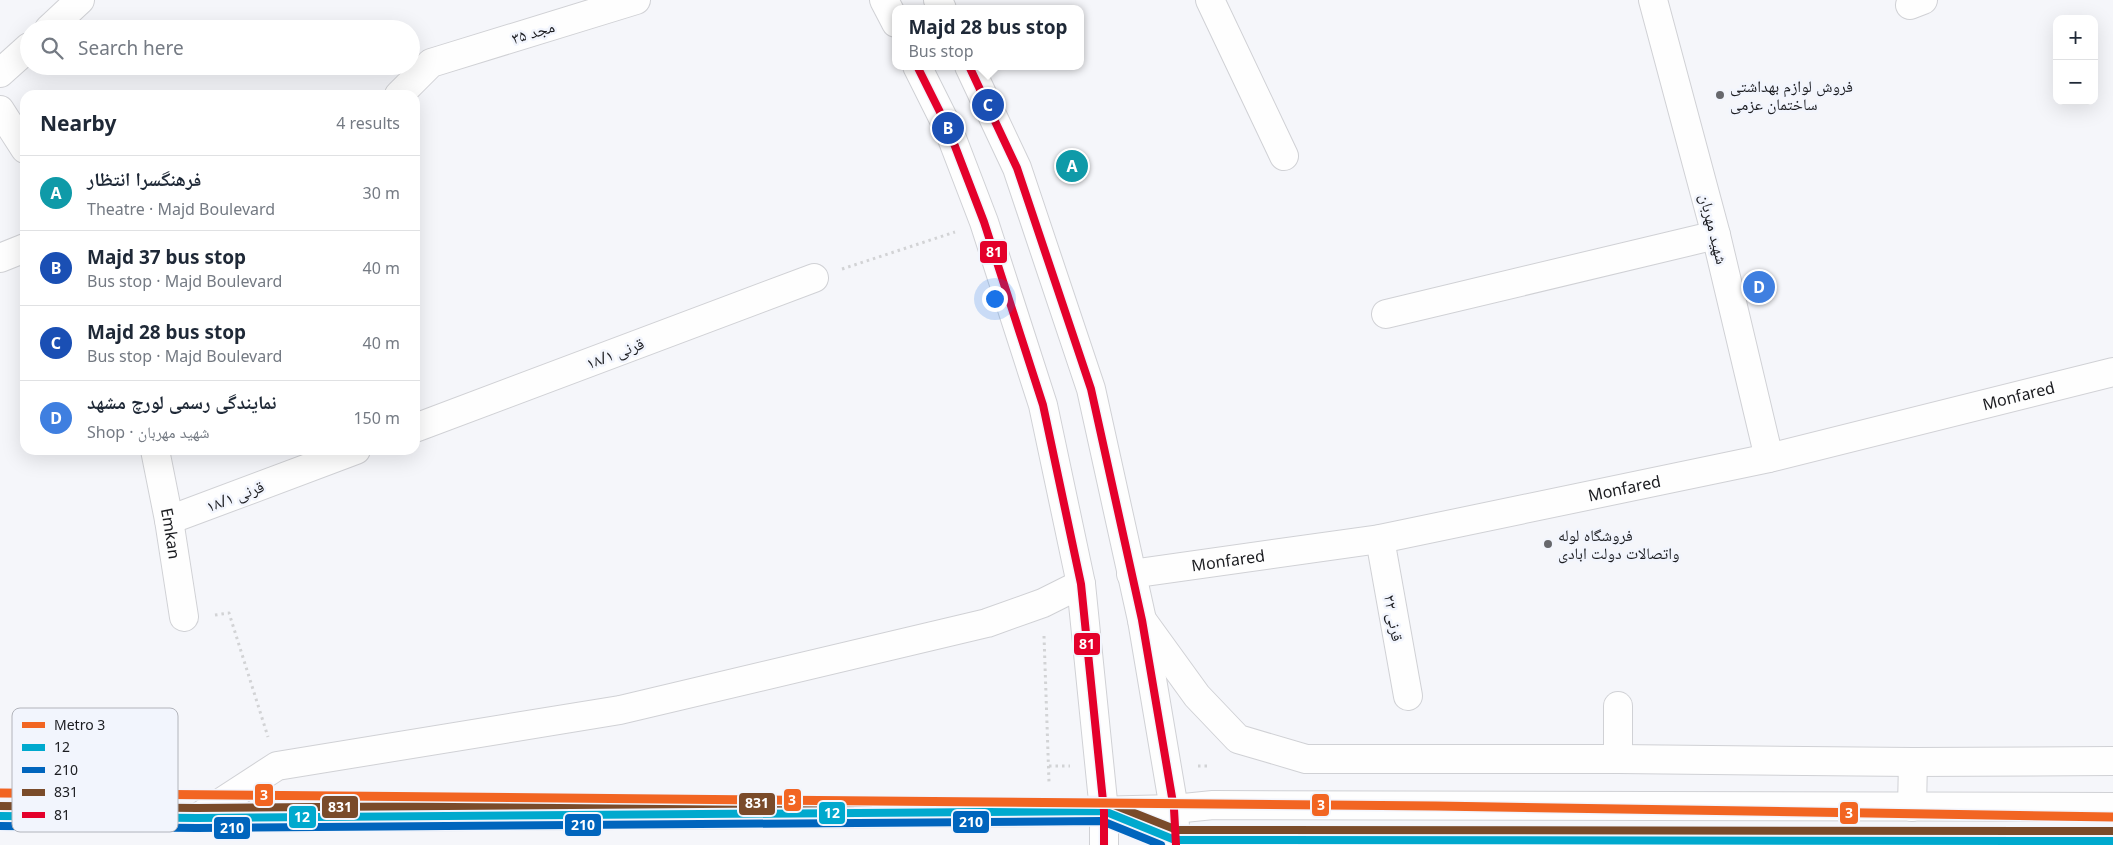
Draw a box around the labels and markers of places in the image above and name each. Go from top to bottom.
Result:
place label: فروش لوازم بهداشتی ساختمان عزمی [1730,75,1853,115]
pin: C [972,86,1004,124]
marker: فروش لوازم بهداشتی ساختمان عزمی [1714,89,1726,101]
pin: B [932,109,964,147]
pin: A [1056,147,1088,185]
pin: D [1743,268,1775,306]
place label: فروشگاه لوله واتصالات دولت ابادی [1558,524,1680,564]
marker: فروشگاه لوله واتصالات دولت ابادی [1542,538,1554,550]

